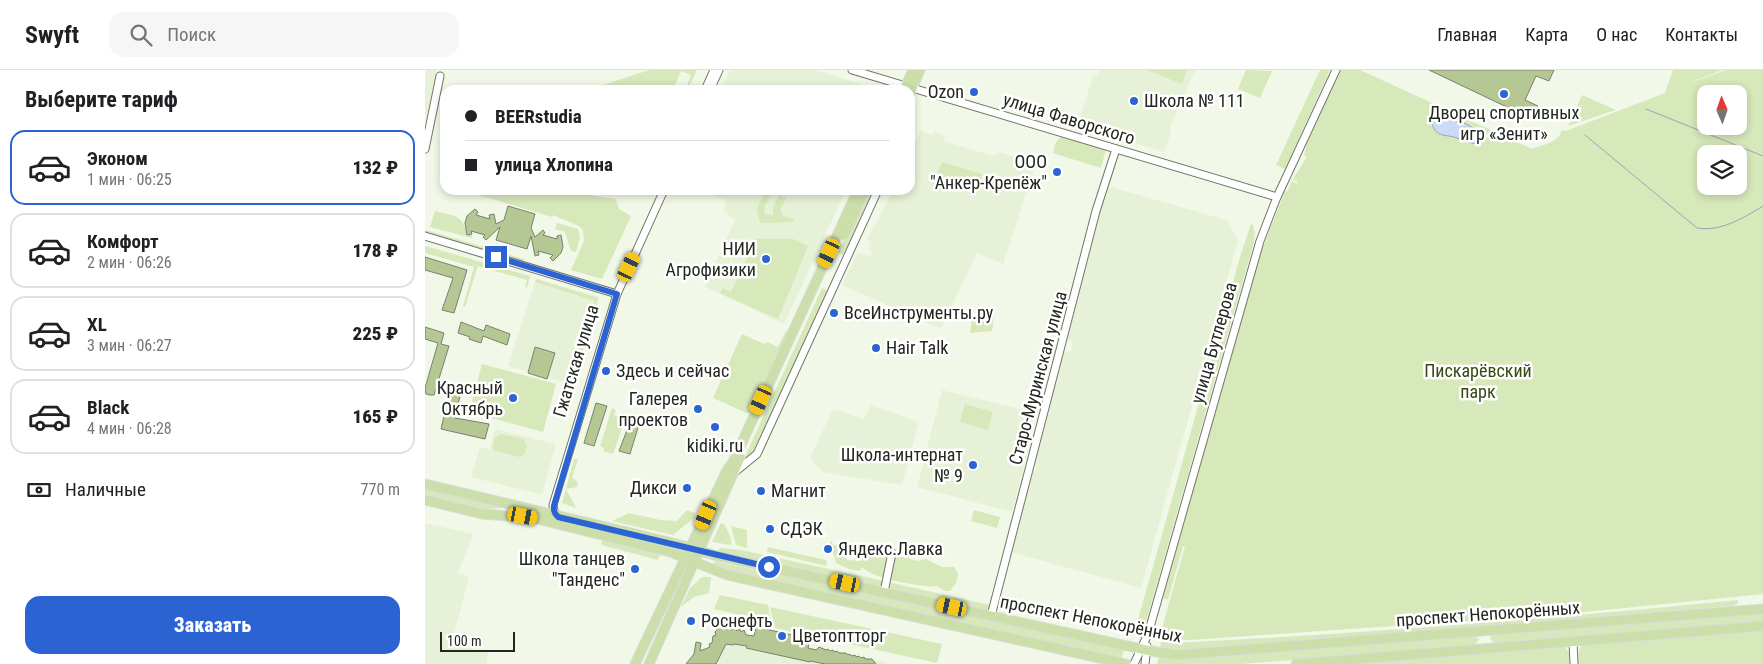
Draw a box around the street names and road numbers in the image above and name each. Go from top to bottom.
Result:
street label: улица Фаворского [1001,88,1138,149]
street label: улица Бутлерова [1186,280,1241,406]
street label: Старо-Муринская улица [1004,289,1071,467]
street label: Гжатская улица [548,302,603,420]
street label: проспект Непокорённых [999,591,1184,646]
street label: проспект Непокорённых [1395,597,1581,630]

